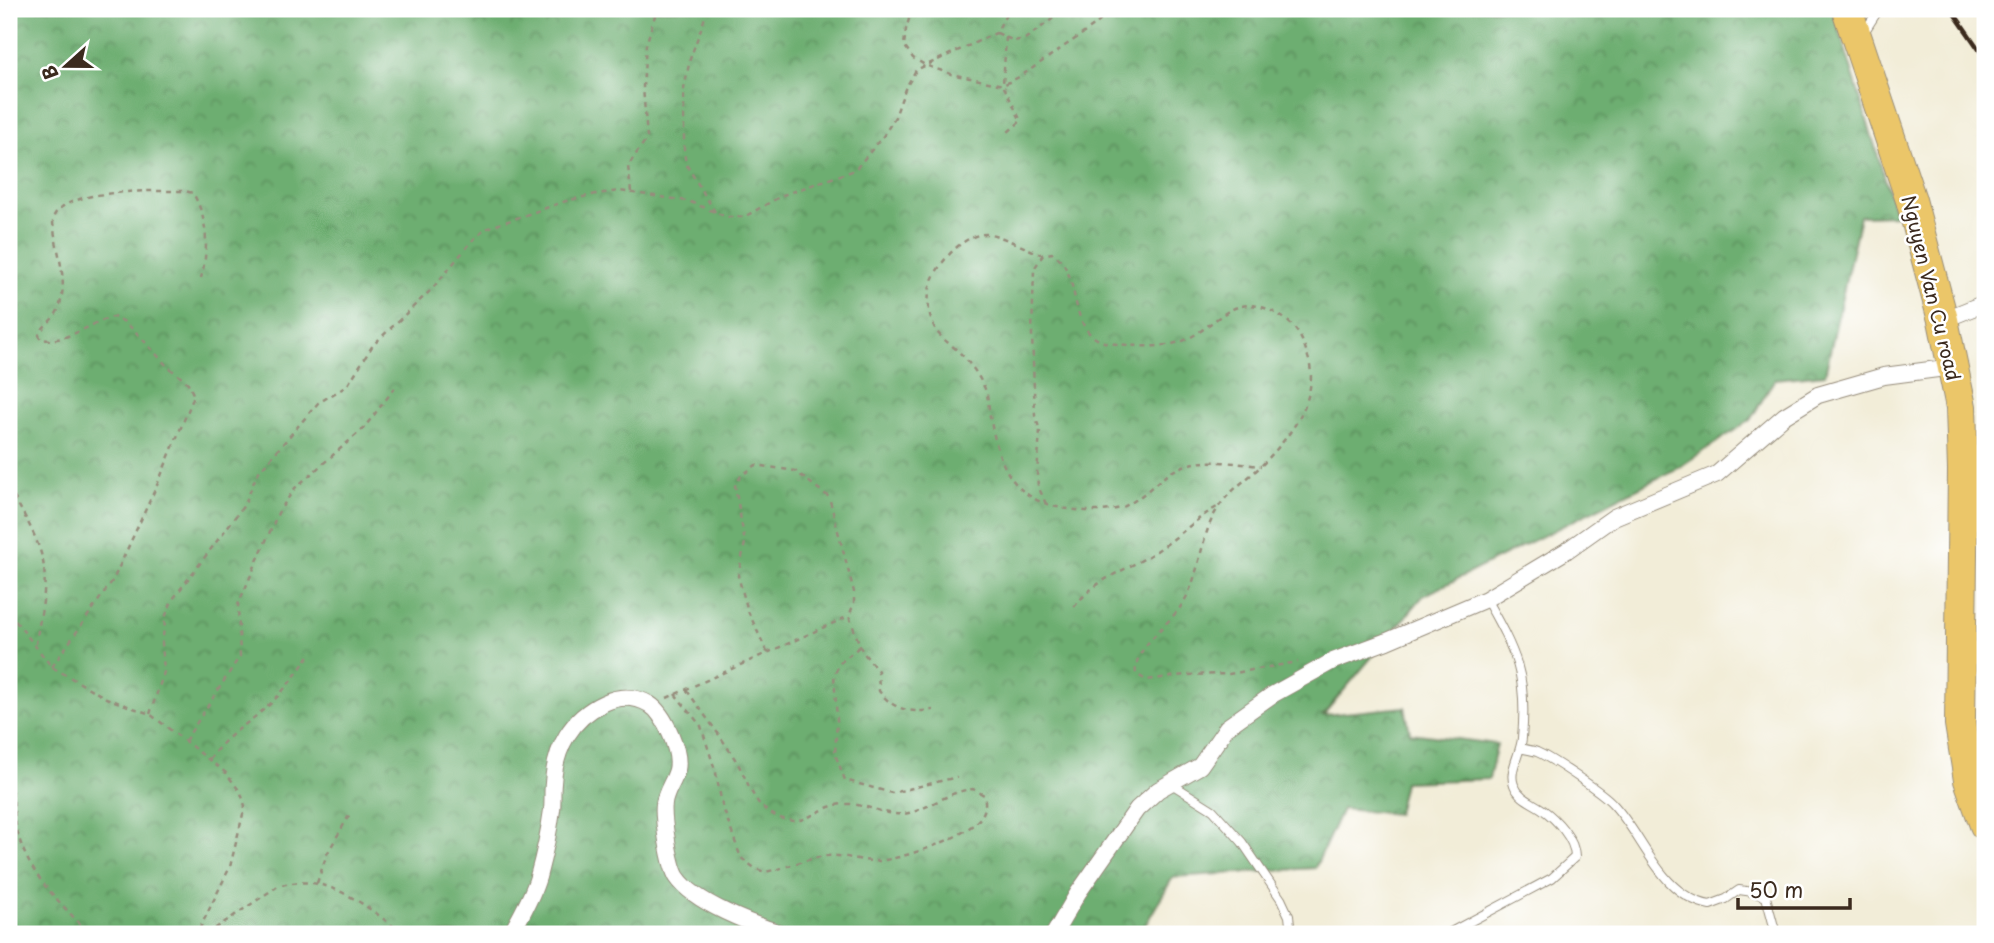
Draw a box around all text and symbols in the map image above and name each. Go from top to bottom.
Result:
north arrow [32,32,102,102]
text: B [34,61,65,84]
street label: Nguyen Van Cu road [1895,193,1969,383]
scale bar [1738,866,1850,910]
text: 50 m [1749,873,1803,905]

